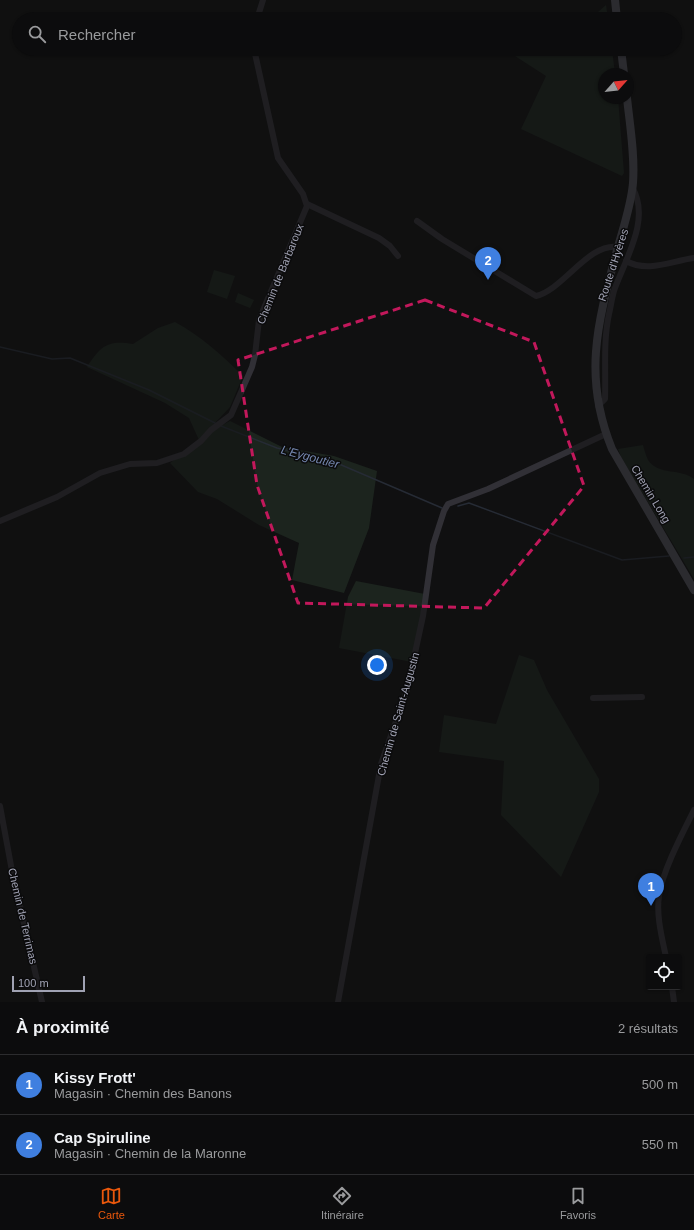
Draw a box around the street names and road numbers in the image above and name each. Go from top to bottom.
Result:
street label: Chemin de Barbaroux [254,222,306,326]
street label: Route d'Hyères [596,227,631,303]
street label: Chemin Long [629,463,673,525]
street label: Chemin de Saint-Augustin [375,651,421,777]
street label: Chemin de Terrimas [6,867,40,966]

